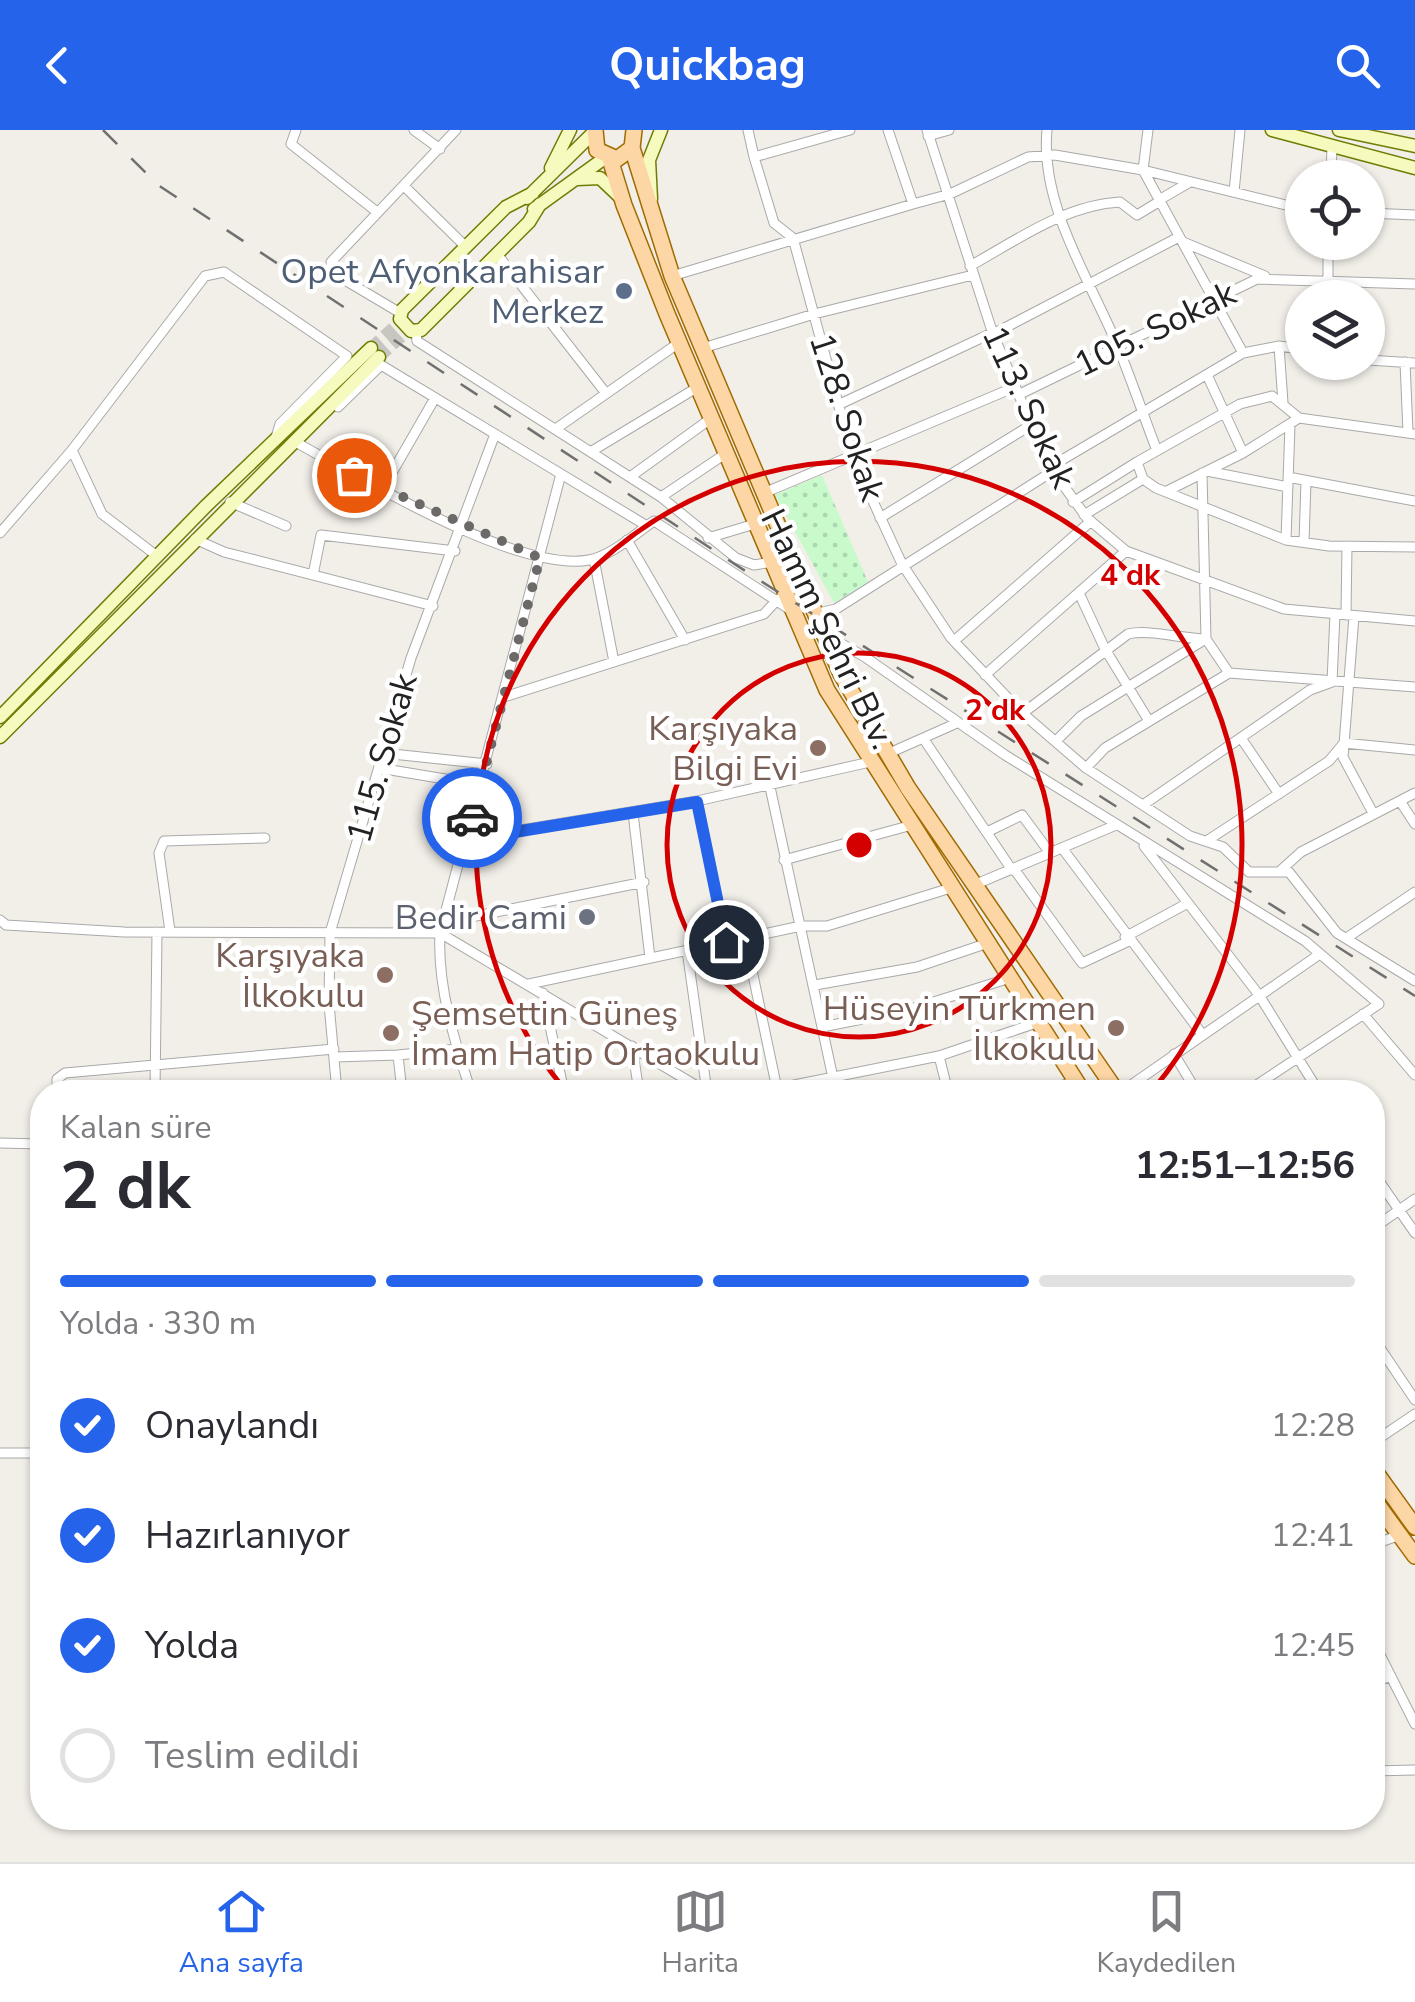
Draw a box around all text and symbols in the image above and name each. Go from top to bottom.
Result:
text: Quickbag [609,35,806,96]
icon: back [30,38,85,93]
icon: search [1330,38,1385,93]
map controls [1285,160,1385,380]
button: locate [1285,160,1385,260]
place label: Opet Afyonkarahisar Merkez [280,248,604,335]
street label: 105. Sokak [1066,269,1244,388]
marker: Opet Afyonkarahisar Merkez [613,280,635,302]
button: layers [1285,280,1385,380]
street label: 113. Sokak [971,318,1087,496]
street label: 128. Sokak [798,327,896,508]
pin [312,433,397,518]
icon: bag [327,448,382,503]
street label: Hamm Şehri Blv. [750,501,906,757]
text: 4 dk [1100,555,1161,596]
street label: 115. Sokak [335,667,429,848]
text: 2 dk [965,690,1026,731]
place label: Karşıyaka Bilgi Evi [648,705,798,792]
marker: Karşıyaka Bilgi Evi [807,737,829,759]
courier [422,768,522,868]
icon: car [445,791,500,846]
centre of rings [841,827,877,863]
place label: Bedir Cami [395,894,567,941]
pin [684,900,769,985]
marker: Bedir Cami [576,906,598,928]
icon: home [699,915,754,970]
place label: Karşıyaka İlkokulu [215,932,365,1019]
marker: Karşıyaka İlkokulu [374,964,396,986]
place label: Hüseyin Türkmen İlkokulu [823,985,1096,1072]
place label: Şemsettin Güneş İmam Hatip Ortaokulu [411,990,760,1077]
marker: Hüseyin Türkmen İlkokulu [1105,1017,1127,1039]
marker: Şemsettin Güneş İmam Hatip Ortaokulu [380,1022,402,1044]
text: Kalan süre [60,1106,211,1149]
text: 12:51–12:56 [1135,1140,1355,1191]
text: 2 dk [60,1142,190,1231]
text: Yolda · 330 m [60,1302,256,1345]
icon: check [60,1398,115,1453]
text: Onaylandı [145,1400,319,1451]
text: 12:28 [1271,1404,1355,1447]
icon: check [60,1508,115,1563]
text: Hazırlanıyor [145,1510,350,1561]
text: 12:41 [1271,1514,1355,1557]
icon: check [60,1618,115,1673]
text: Yolda [145,1620,239,1671]
text: 12:45 [1271,1624,1355,1667]
text: Teslim edildi [145,1730,360,1781]
tab: Ana sayfa [179,1884,304,1982]
tab: Harita [662,1884,739,1982]
tab: Kaydedilen [1097,1884,1236,1982]

